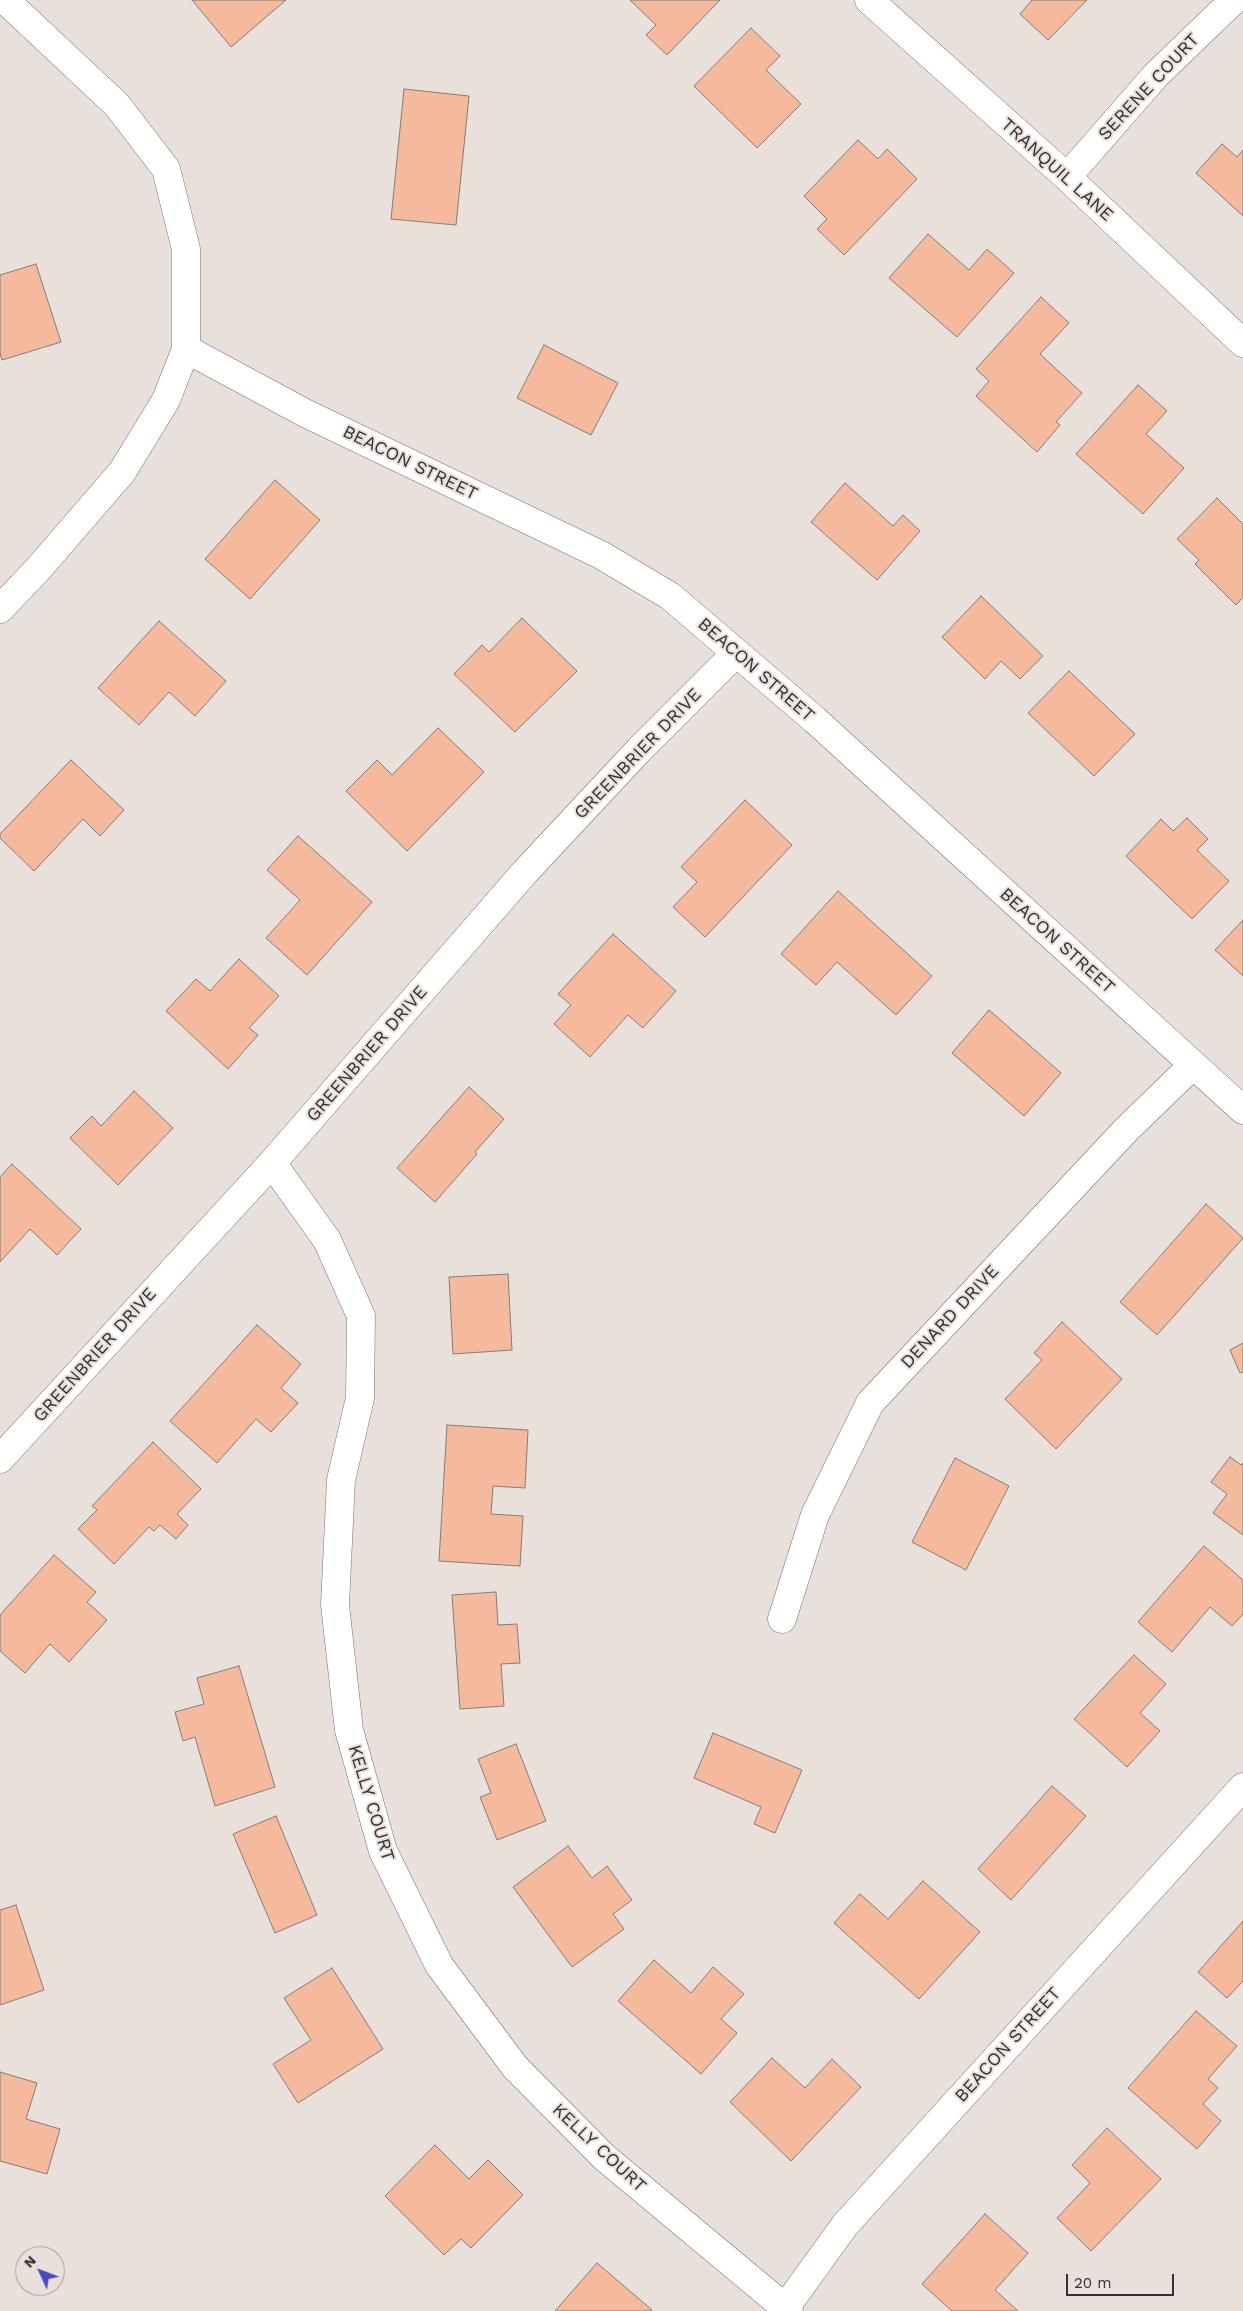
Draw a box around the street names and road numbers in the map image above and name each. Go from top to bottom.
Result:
street label: SERENE COURT [1094,29,1204,145]
street label: TRANQUIL LANE [996,114,1118,226]
street label: BEACON STREET [339,421,481,505]
street label: BEACON STREET [693,613,819,727]
street label: GREENBRIER DRIVE [570,684,706,824]
street label: BEACON STREET [995,884,1119,998]
street label: GREENBRIER DRIVE [302,982,432,1126]
street label: DENARD DRIVE [896,1261,1004,1373]
street label: GREENBRIER DRIVE [29,1283,161,1427]
street label: KELLY COURT [343,1742,399,1864]
street label: BEACON STREET [951,1983,1065,2107]
street label: KELLY COURT [548,2099,650,2197]

